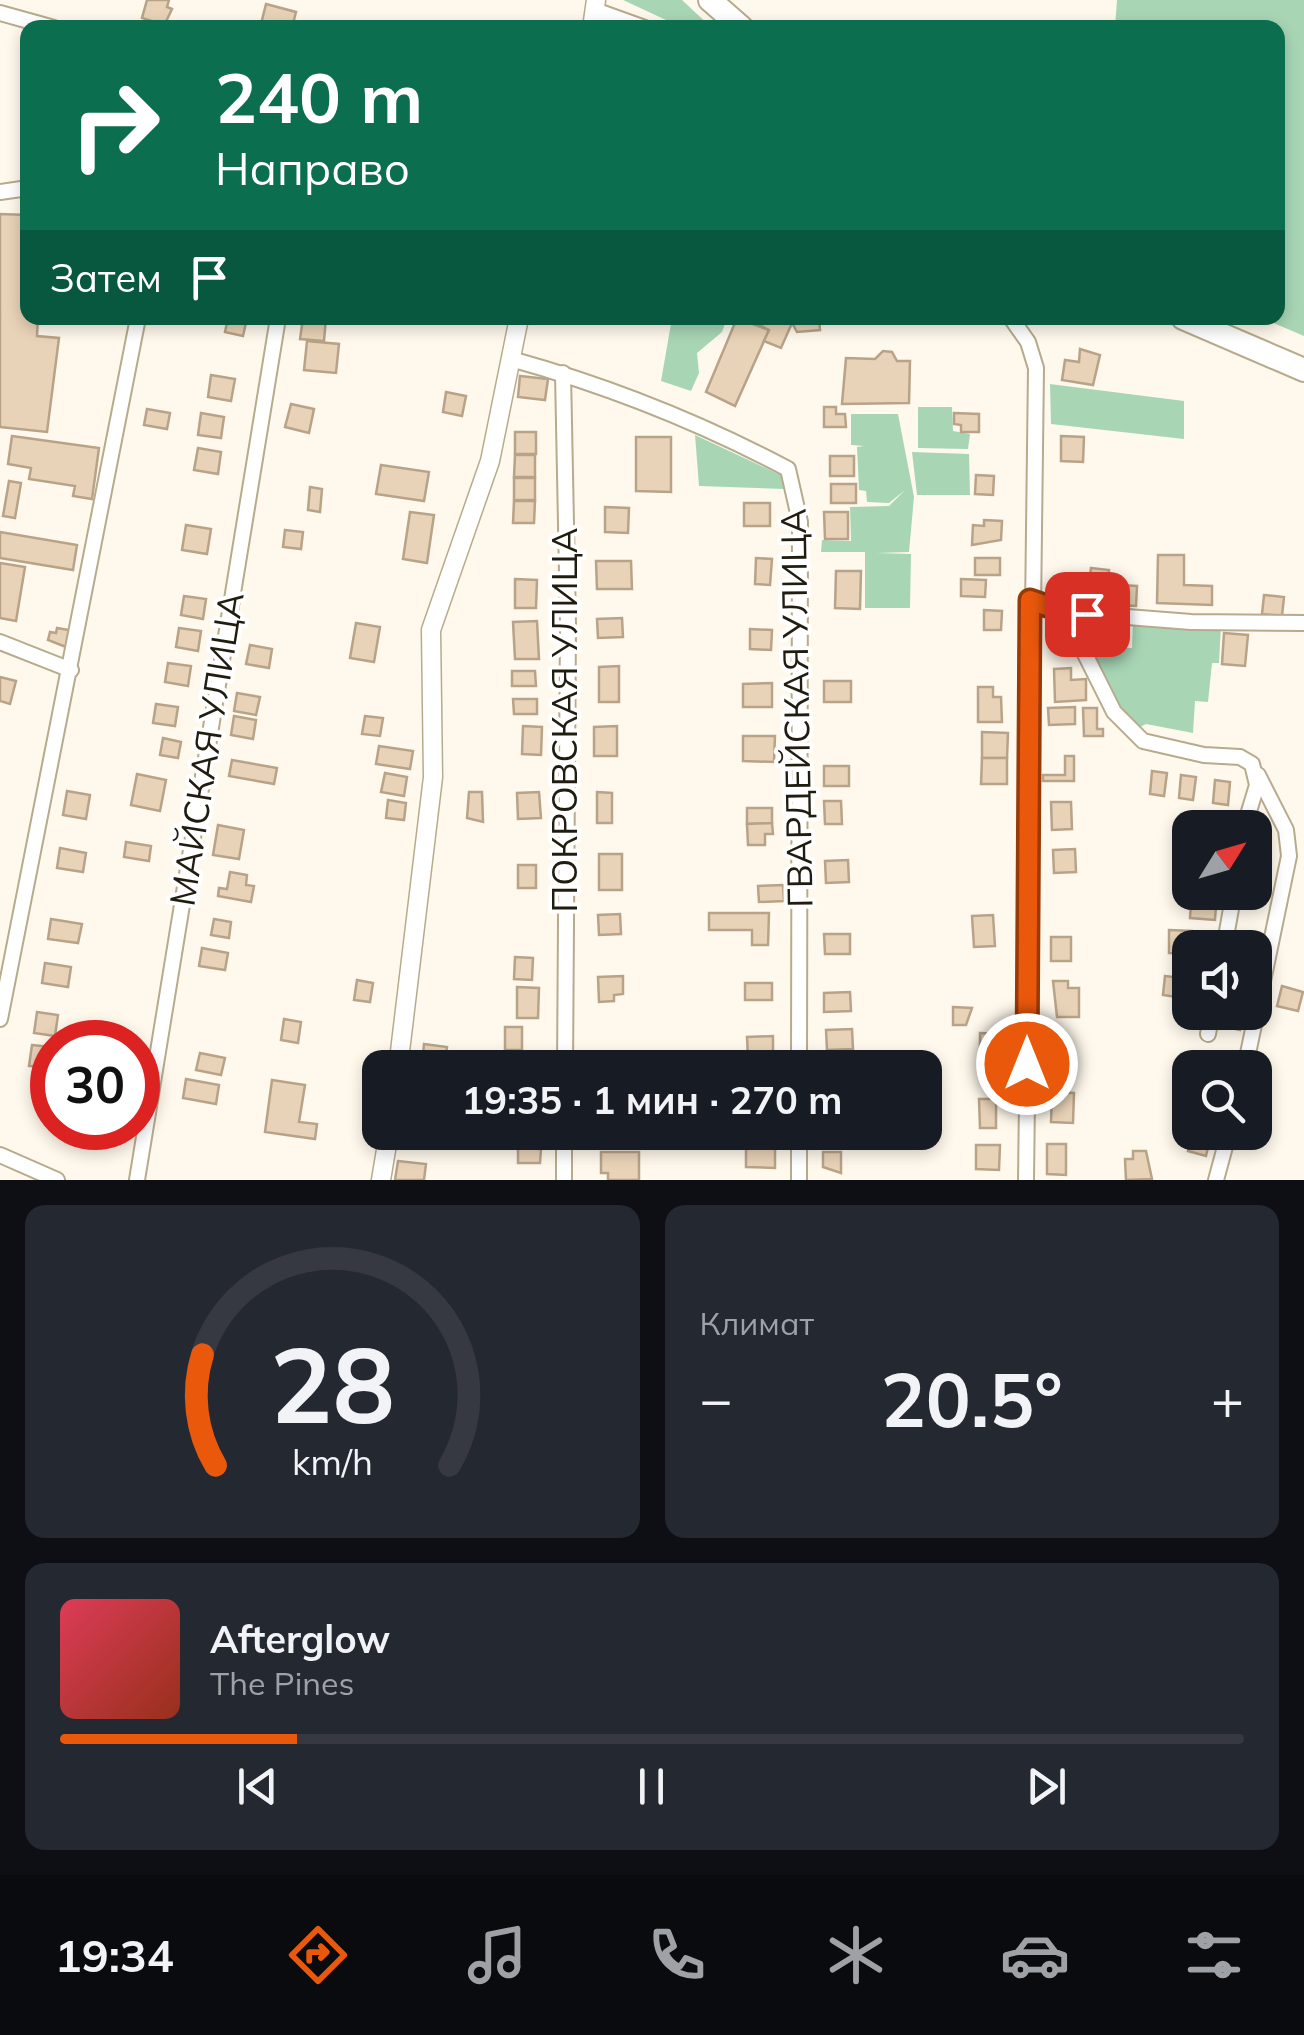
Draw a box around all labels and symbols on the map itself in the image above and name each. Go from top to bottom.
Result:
street label: ГВАРДЕЙСКАЯ УЛИЦА [771,508,821,908]
street label: ПОКРОВСКАЯ УЛИЦА [542,527,586,913]
pin [1045,572,1130,657]
street label: МАЙСКАЯ УЛИЦА [159,589,253,909]
north arrow [1172,810,1272,910]
position arrow [975,1012,1079,1116]
speed limit sign: 30 [30,1020,160,1150]

